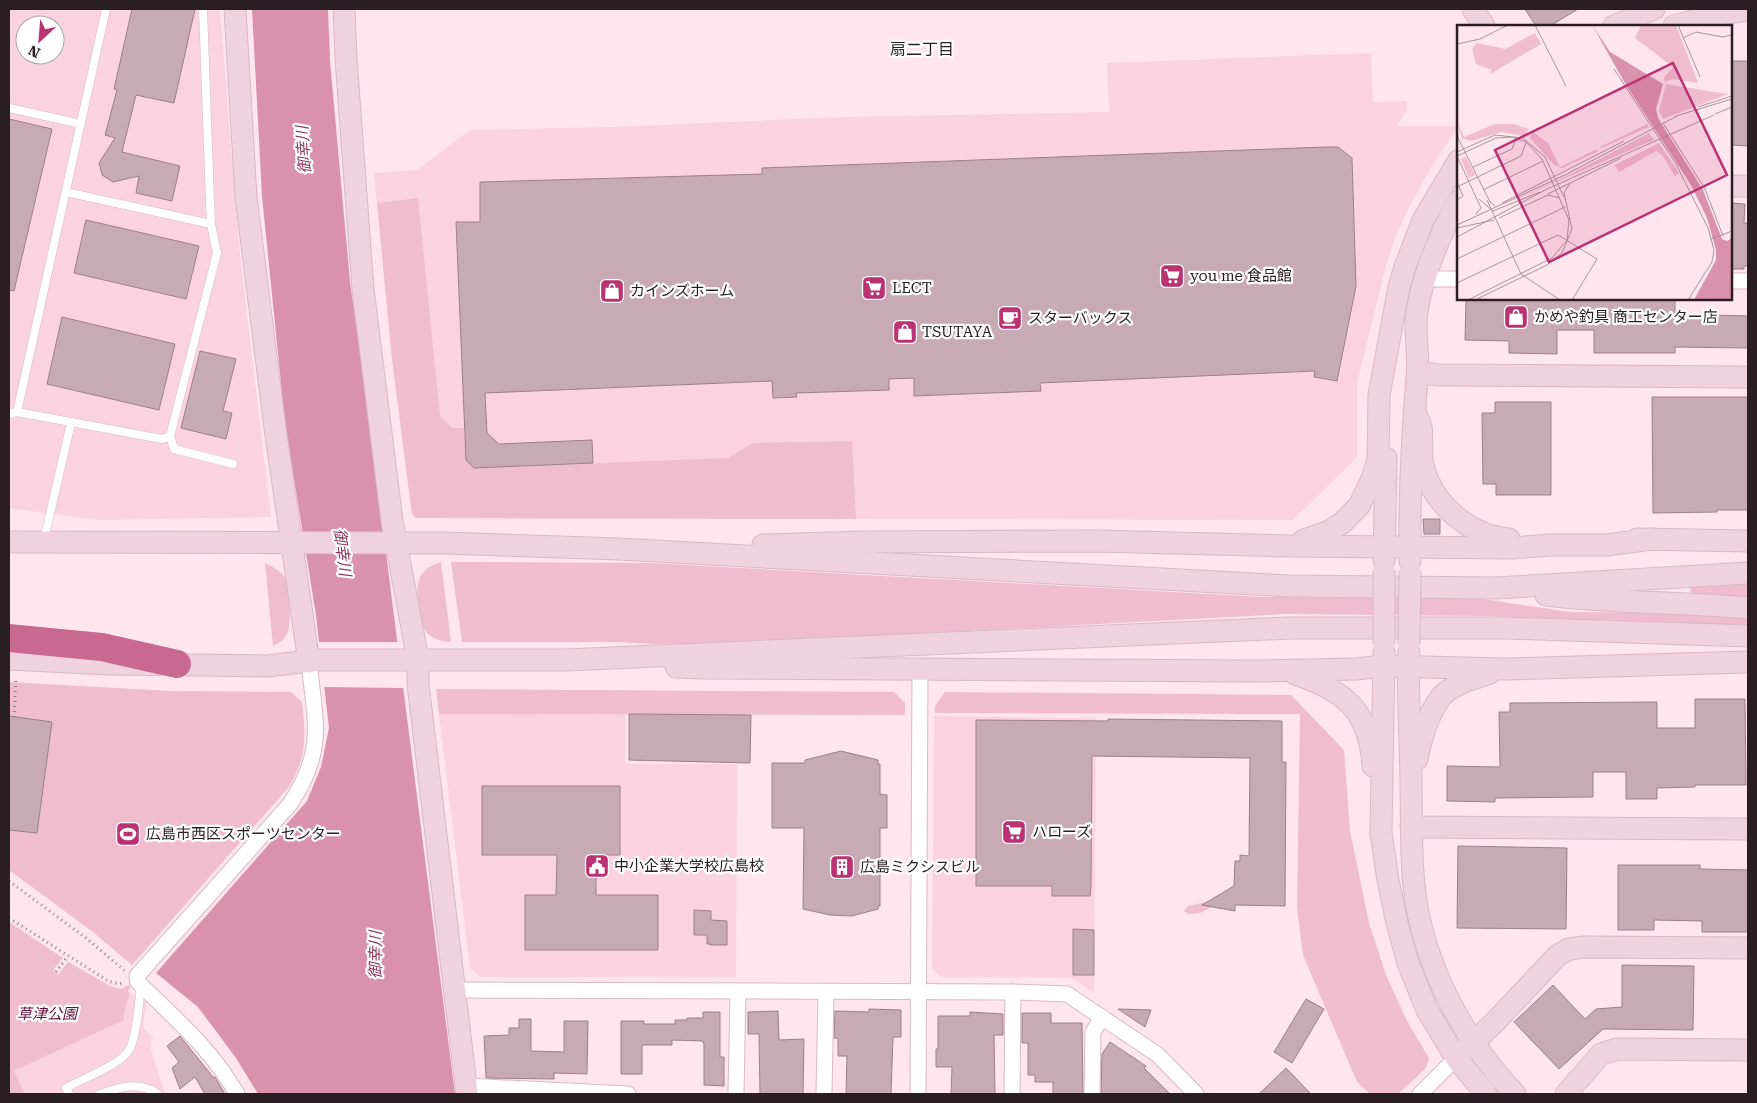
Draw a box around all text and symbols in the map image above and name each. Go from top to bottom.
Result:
north arrow [15,15,65,65]
inset map [1457,25,1732,300]
district label: 扇二丁目 [890,40,954,59]
text: N [26,42,43,61]
water label: 御幸川 [292,123,315,175]
supermarket icon: you me 食品館 [1159,263,1185,289]
place label: you me 食品館 [1190,267,1292,285]
supermarket icon: LECT [861,275,887,301]
shop icon: カインズホーム [599,278,625,304]
place label: LECT [892,279,932,297]
place label: カインズホーム [630,282,734,300]
shop icon: かめや釣具 商工センター店 [1503,304,1529,330]
cafe icon: スターバックス [997,305,1023,331]
place label: かめや釣具 商工センター店 [1534,308,1718,326]
place label: スターバックス [1028,309,1132,327]
shop icon: TSUTAYA [892,319,918,345]
place label: TSUTAYA [922,323,993,341]
water label: 御幸川 [330,527,355,579]
supermarket icon: ハローズ [1001,819,1027,845]
sports icon: 広島市西区スポーツセンター [115,821,141,847]
place label: ハローズ [1032,823,1091,841]
place label: 広島市西区スポーツセンター [146,825,341,843]
public building icon: 中小企業大学校広島校 [584,853,610,879]
building icon: 広島ミクシスビル [829,854,855,880]
place label: 中小企業大学校広島校 [614,857,764,875]
place label: 広島ミクシスビル [860,858,980,876]
water label: 御幸川 [366,929,385,979]
park label: 草津公園 [17,1005,79,1023]

